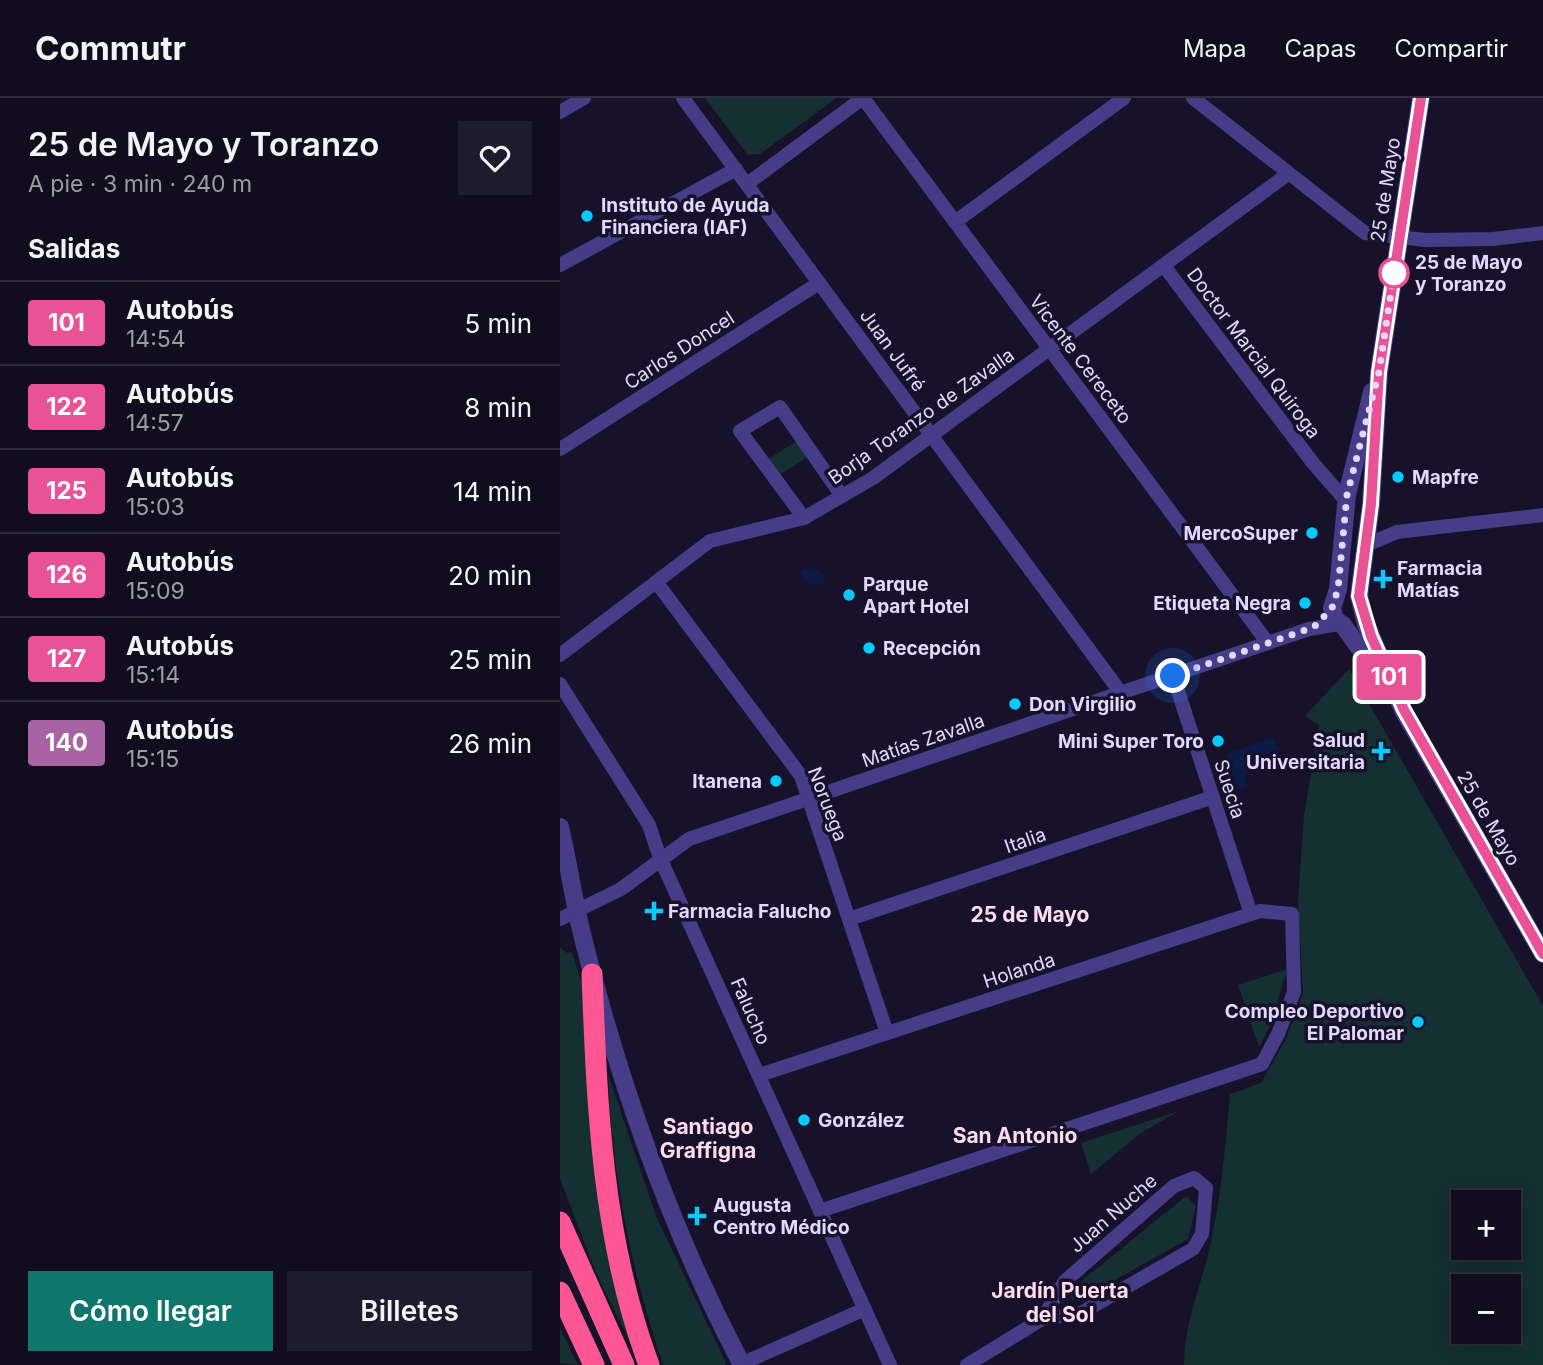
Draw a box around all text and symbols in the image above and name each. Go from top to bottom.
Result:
text: Commutr [35,28,186,68]
text: Mapa [1183,34,1246,63]
text: Capas [1284,34,1357,63]
text: Compartir [1395,34,1508,63]
button: heart [458,121,532,195]
text: 25 de Mayo y Toranzo [28,124,379,164]
street label: 25 de Mayo [1366,136,1405,244]
text: A pie · 3 min · 240 m [28,170,252,198]
place label: Instituto de Ayuda Financiera (IAF) [601,194,770,239]
marker: Instituto de Ayuda Financiera (IAF) [579,208,595,224]
text: Salidas [28,233,120,264]
place label: 25 de Mayo y Toranzo [1415,251,1523,296]
marker: 25 de Mayo y Toranzo [1379,258,1409,288]
street label: Doctor Marcial Quiroga [1182,264,1325,443]
street label: Vicente Cereceto [1025,290,1137,428]
text: Autobús [126,294,234,325]
street label: Juan Jufré [855,305,930,396]
street label: Carlos Doncel [620,306,738,394]
text: 101 [48,308,85,337]
text: 5 min [464,308,532,339]
text: 14:54 [126,325,186,353]
street label: Borja Toranzo de Zavalla [824,343,1019,489]
text: Autobús [126,378,234,409]
text: 122 [46,392,87,421]
text: 8 min [464,392,532,423]
text: 14:57 [126,409,184,437]
text: Autobús [126,462,234,493]
place label: Mapfre [1412,466,1479,489]
marker: Mapfre [1390,469,1406,485]
text: 125 [46,476,87,505]
text: 14 min [453,476,532,507]
text: 15:03 [126,493,185,521]
place label: MercoSuper [1184,522,1298,545]
marker: MercoSuper [1304,525,1320,541]
text: Autobús [126,546,234,577]
place label: Farmacia Matías [1397,557,1482,602]
text: 126 [46,560,87,589]
text: 20 min [448,560,532,591]
marker: Farmacia Matías [1375,571,1391,587]
place label: Parque Apart Hotel [863,573,969,618]
text: 15:09 [126,577,185,605]
marker: Parque Apart Hotel [841,587,857,603]
place label: Etiqueta Negra [1153,592,1291,615]
marker: Etiqueta Negra [1297,595,1313,611]
text: Autobús [126,630,234,661]
place label: Recepción [883,637,981,660]
marker: Recepción [861,640,877,656]
text: 127 [47,644,86,673]
text: 25 min [449,644,532,675]
line badge: 101 [1349,654,1429,700]
your location [1155,658,1190,693]
text: 15:14 [126,661,180,689]
text: 101 [1371,662,1407,691]
place label: Don Virgilio [1029,693,1136,716]
marker: Don Virgilio [1007,696,1023,712]
street label: Matías Zavalla [859,709,988,772]
text: Autobús [126,714,234,745]
text: 140 [45,728,88,757]
text: 26 min [448,728,532,759]
place label: Salud Universitaria [1246,729,1365,774]
place label: Mini Super Toro [1058,730,1204,753]
marker: Mini Super Toro [1210,733,1226,749]
marker: Salud Universitaria [1371,741,1391,761]
text: 15:15 [126,745,179,773]
street label: Suecia [1209,757,1250,822]
street label: Noruega [803,764,852,844]
street label: 25 de Mayo [1452,767,1525,870]
place label: Itanena [692,770,762,793]
marker: Itanena [768,773,784,789]
street label: Italia [1001,823,1049,858]
place label: Farmacia Falucho [668,900,831,923]
district label: 25 de Mayo [971,902,1090,927]
marker: Farmacia Falucho [646,903,662,919]
street label: Holanda [980,948,1058,993]
street label: Falucho [726,974,775,1048]
place label: Compleo Deportivo El Palomar [1225,1000,1404,1045]
marker: Compleo Deportivo El Palomar [1410,1014,1426,1030]
place label: González [818,1109,905,1132]
marker: González [796,1112,812,1128]
district label: Santiago Graffigna [660,1114,756,1163]
district label: San Antonio [953,1123,1077,1148]
street label: Juan Nuche [1065,1169,1162,1257]
map controls [1451,1190,1521,1344]
button: + [1451,1190,1521,1260]
place label: Augusta Centro Médico [713,1194,850,1239]
marker: Augusta Centro Médico [687,1206,707,1226]
button: Cómo llegar [28,1271,273,1351]
button: Billetes [287,1271,532,1351]
button: − [1451,1274,1521,1344]
district label: Jardín Puerta del Sol [991,1278,1129,1327]

